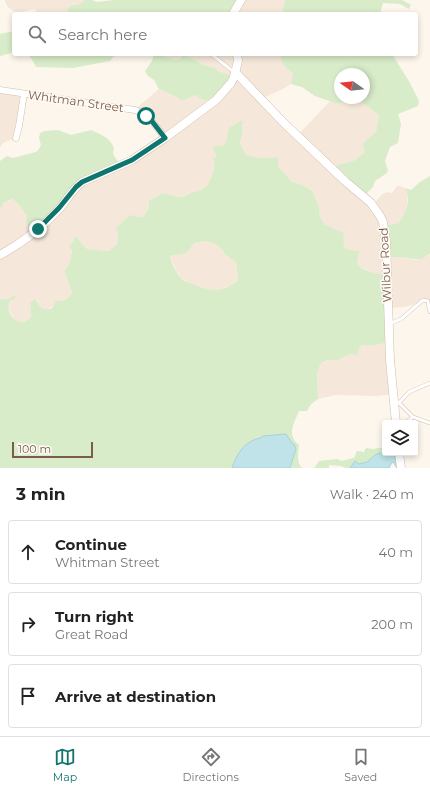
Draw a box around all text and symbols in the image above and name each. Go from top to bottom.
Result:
search box [12,12,418,56]
icon: search [26,23,48,45]
text: Search here [58,25,147,44]
north arrow [334,68,370,104]
street label: Whitman Street [27,87,125,115]
route start [137,107,155,125]
route end [29,220,47,238]
street label: Wilbur Road [376,227,394,303]
map controls [382,420,418,456]
button: layers [382,420,418,456]
scale bar [12,440,93,459]
text: 100 m [18,442,51,456]
text: 3 min [16,484,66,504]
text: Walk · 240 m [330,486,414,502]
text: Continue [55,535,127,554]
icon: ahead [17,541,39,563]
text: 40 m [379,544,413,560]
text: Whitman Street [55,554,160,570]
text: Turn right [55,607,134,626]
icon: right [17,613,39,635]
text: 200 m [371,616,413,632]
text: Great Road [55,626,128,642]
icon: arrive [17,685,39,707]
text: Arrive at destination [55,687,216,706]
tab: Map [53,746,77,784]
tab: Directions [183,746,239,784]
tab: Saved [344,746,377,784]

